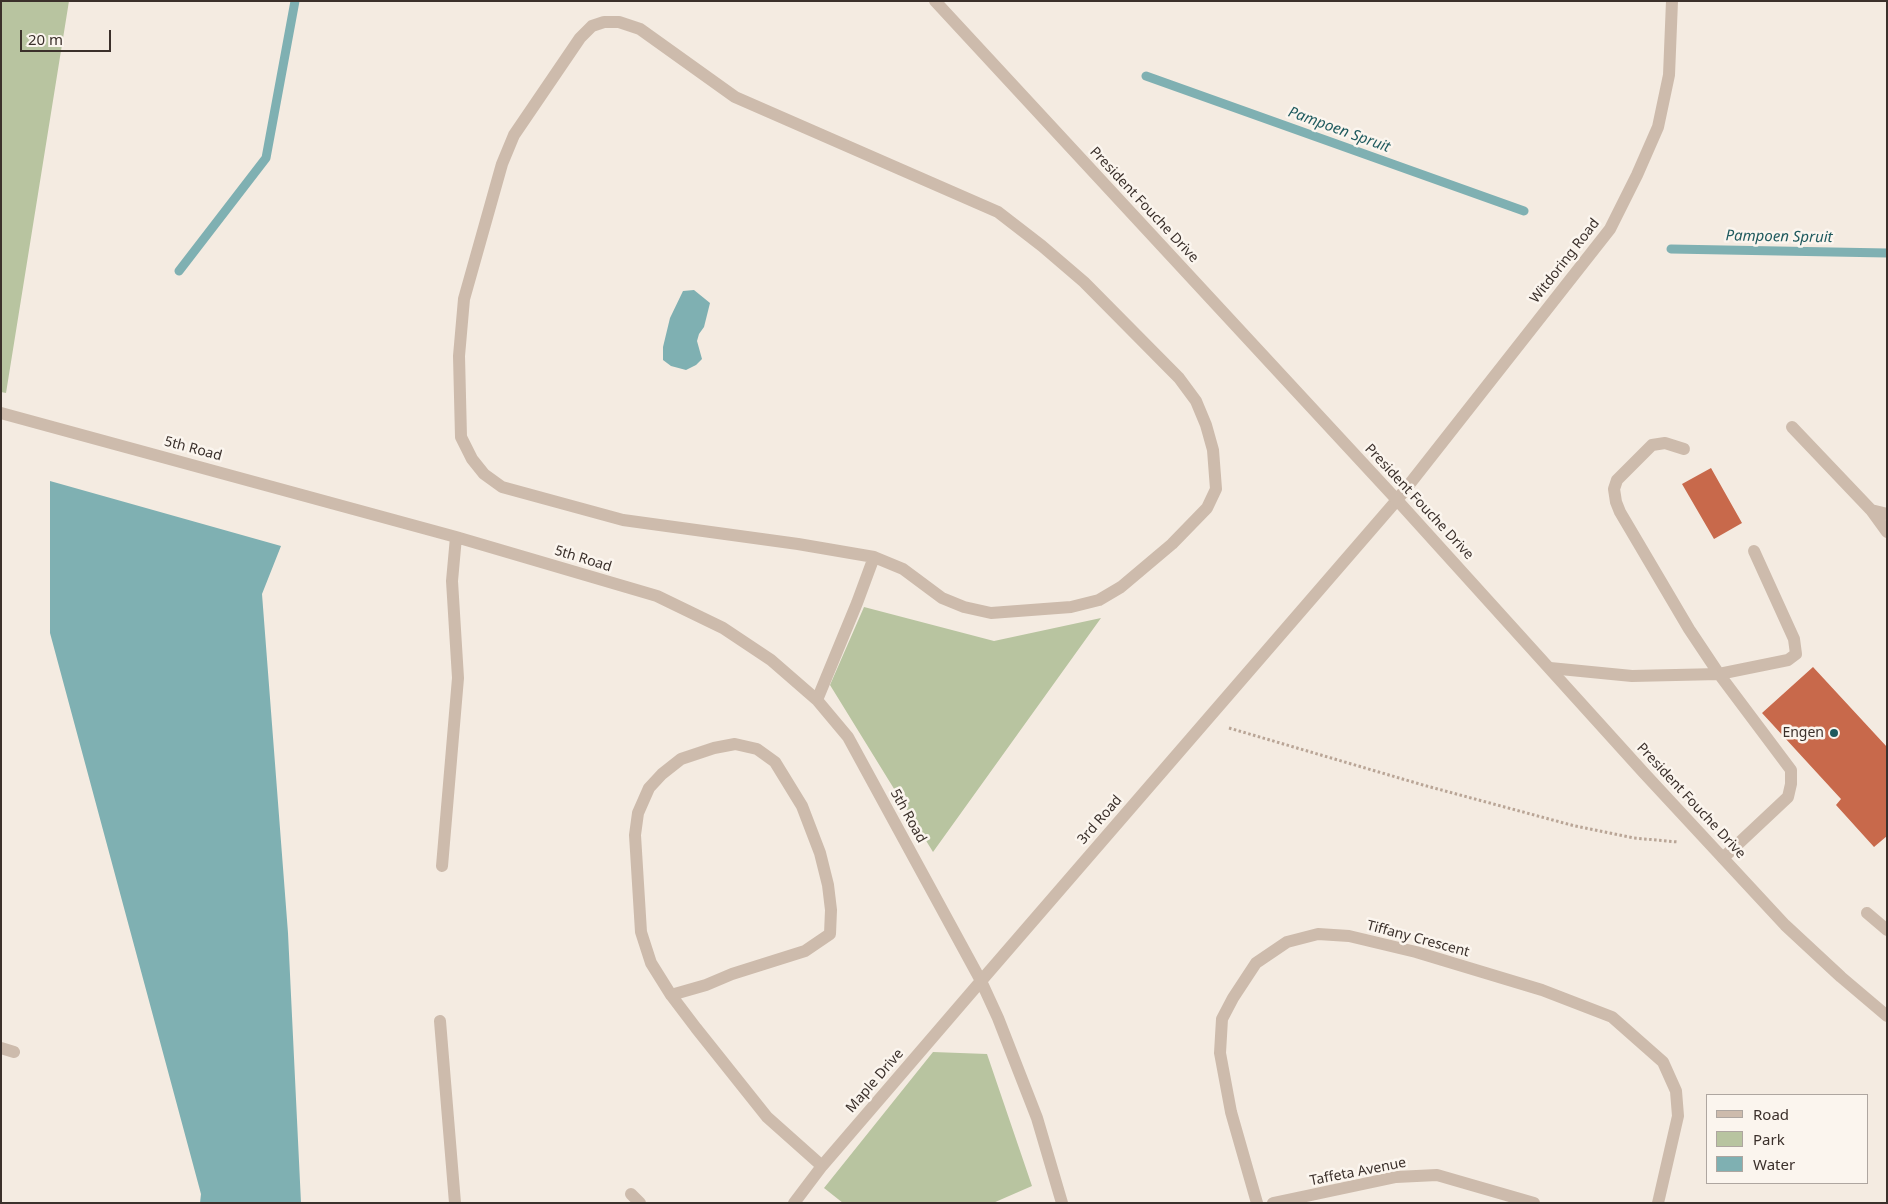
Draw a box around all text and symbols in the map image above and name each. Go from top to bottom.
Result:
scale bar [22,20,114,52]
text: 20 m [28,29,63,49]
water label: Pampoen Spruit [1286,103,1392,157]
street label: President Fouche Drive [1086,144,1202,266]
street label: Witdoring Road [1527,215,1603,307]
water label: Pampoen Spruit [1725,227,1833,247]
street label: 5th Road [162,433,224,465]
street label: President Fouche Drive [1361,441,1477,563]
street label: 5th Road [552,542,614,576]
place label: Engen [1782,725,1824,741]
marker: Engen [1828,727,1840,739]
street label: President Fouche Drive [1633,740,1749,862]
street label: 5th Road [886,786,930,846]
street label: 3rd Road [1074,792,1126,848]
street label: Tiffany Crescent [1365,917,1471,961]
street label: Maple Drive [843,1046,907,1116]
legend [1706,1094,1868,1184]
text: Road [1753,1104,1789,1124]
text: Park [1753,1129,1785,1149]
street label: Taffeta Avenue [1308,1154,1408,1190]
text: Water [1753,1154,1795,1174]

